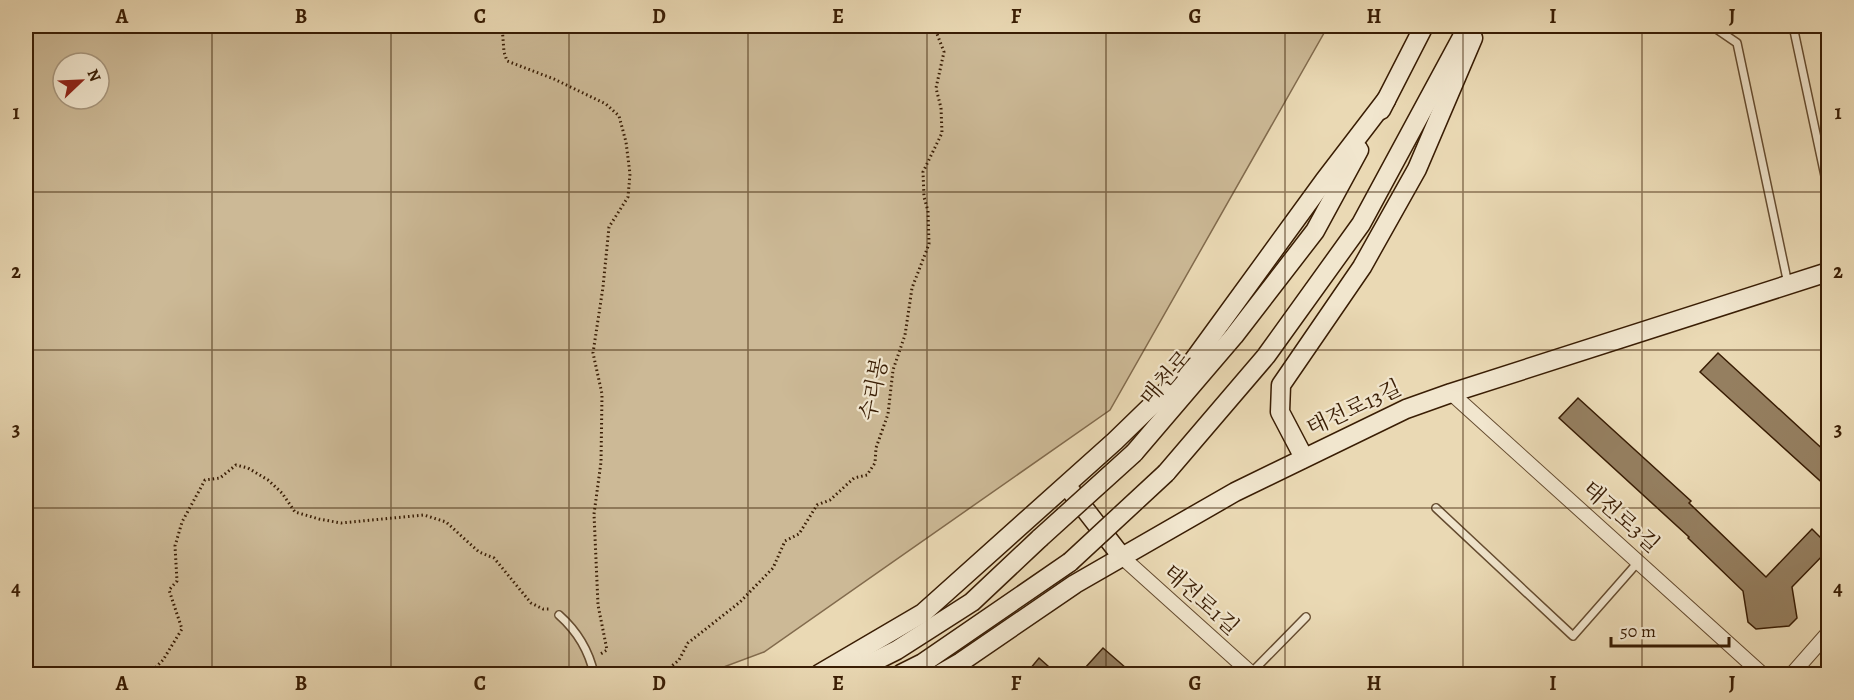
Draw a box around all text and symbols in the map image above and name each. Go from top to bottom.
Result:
text: A [115,3,129,30]
text: B [295,3,307,30]
text: C [474,3,486,30]
text: D [652,3,666,30]
text: E [832,3,844,30]
text: F [1011,3,1022,30]
text: G [1188,3,1202,30]
text: H [1367,3,1382,30]
text: I [1549,3,1557,30]
text: J [1729,3,1736,30]
north arrow [51,51,111,111]
text: N [81,66,106,86]
text: 1 [12,99,20,126]
text: 1 [1834,99,1842,126]
text: 2 [11,258,21,285]
text: 2 [1833,258,1843,285]
street label: 매천로 [1134,344,1198,412]
street label: 수리봉 [853,355,895,423]
street label: 태전로13길 [1302,373,1406,443]
text: 3 [12,416,20,443]
text: 3 [1834,416,1842,443]
street label: 태전로3길 [1576,474,1666,560]
street label: 태전로1길 [1157,558,1245,642]
text: 4 [11,575,21,602]
text: 4 [1833,575,1843,602]
scale bar [1611,610,1730,648]
text: 50 m [1620,619,1656,643]
text: A [115,670,129,697]
text: B [295,670,307,697]
text: C [474,670,486,697]
text: D [652,670,666,697]
text: E [832,670,844,697]
text: F [1011,670,1022,697]
text: G [1188,670,1202,697]
text: H [1367,670,1382,697]
text: I [1549,670,1557,697]
text: J [1729,670,1736,697]

